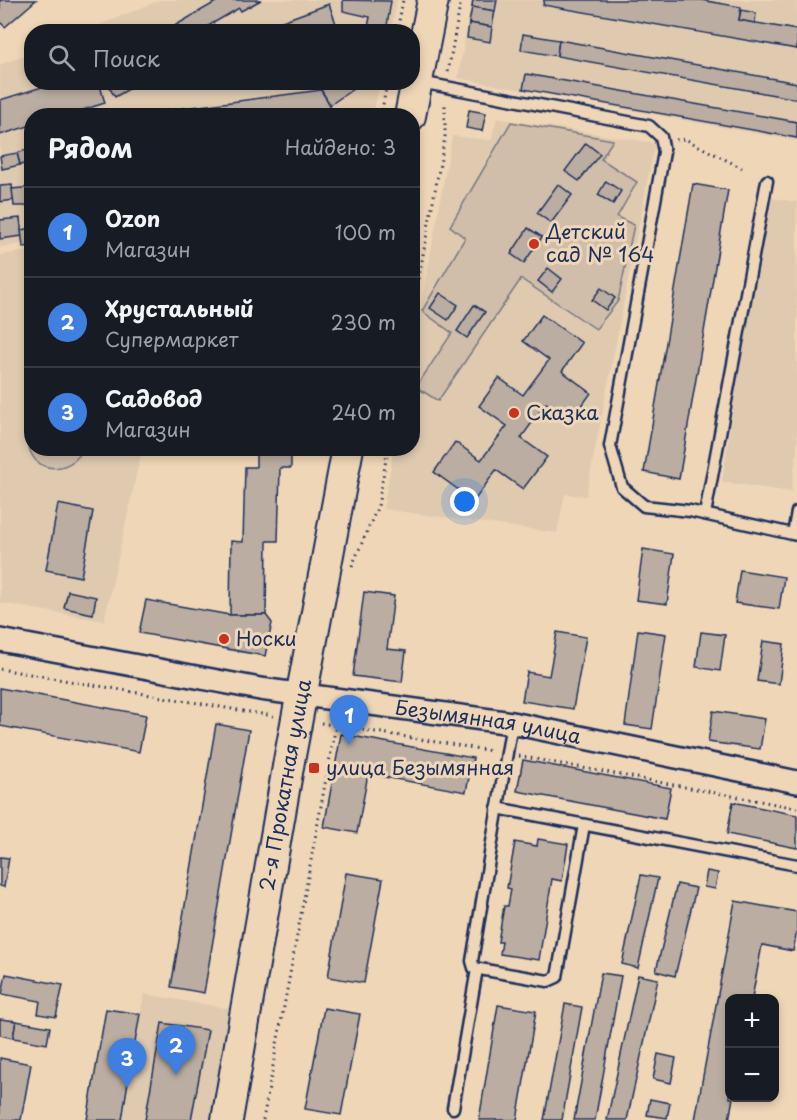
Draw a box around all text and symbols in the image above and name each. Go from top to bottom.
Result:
search box [24,24,420,90]
icon: search [45,41,78,74]
text: Поиск [93,41,160,74]
text: Рядом [48,128,133,167]
text: Найдено: 3 [285,132,396,162]
text: Ozon [105,201,160,234]
place label: Детский сад № 164 [545,216,654,269]
text: 1 [63,217,72,247]
text: 100 m [335,217,396,247]
text: Магазин [105,234,191,264]
marker: Детский сад № 164 [527,237,541,251]
text: Хрустальный [105,291,254,324]
text: 2 [60,307,75,337]
text: 230 m [331,307,396,337]
text: Супермаркет [105,324,238,354]
text: Садовод [105,381,202,414]
text: 3 [61,397,74,427]
text: 240 m [331,397,396,427]
place label: Сказка [526,397,599,427]
marker: Сказка [507,406,521,420]
text: Магазин [105,414,191,444]
your location [450,487,479,516]
place label: Носки [236,623,297,653]
marker: Носки [217,632,231,646]
street label: 2-я Прокатная улица [251,676,318,893]
street label: Безымянная улица [393,691,584,751]
pin: 1 [330,696,368,745]
place label: улица Безымянная [326,752,514,782]
marker: улица Безымянная [307,761,321,775]
map controls [725,994,779,1102]
button: + [725,994,779,1048]
pin: 2 [156,1026,195,1075]
pin: 3 [108,1038,146,1088]
button: − [725,1048,779,1102]

